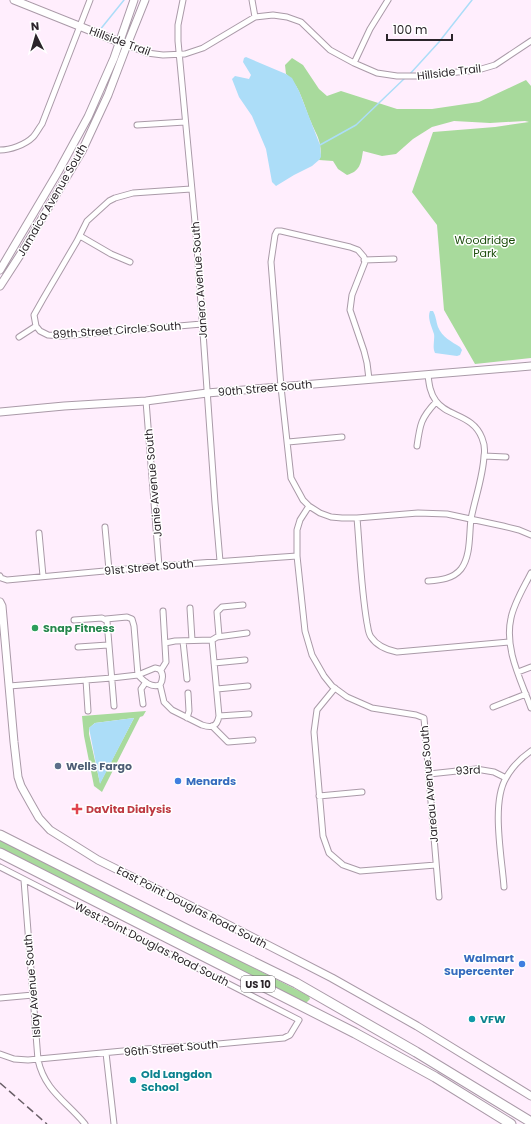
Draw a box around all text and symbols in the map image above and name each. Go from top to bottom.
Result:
north arrow [16,16,56,56]
scale bar [387,16,452,42]
text: N [30,18,40,34]
text: 100 m [393,21,427,38]
street label: Hillside Trail [87,22,153,60]
street label: Hillside Trail [416,60,482,84]
street label: Jamaica Avenue South [13,141,91,259]
street label: Janero Avenue South [187,221,211,339]
park label: Woodridge Park [455,232,516,261]
street label: 89th Street Circle South [52,318,182,342]
street label: 90th Street South [217,376,313,400]
street label: Janie Avenue South [140,428,166,538]
street label: 91st Street South [104,555,194,579]
place label: Snap Fitness [43,620,115,636]
marker: Snap Fitness [30,623,40,633]
street label: Jareau Avenue South [416,725,442,843]
place label: Wells Fargo [66,758,132,774]
marker: Wells Fargo [53,761,63,771]
street label: 93rd [455,761,481,779]
place label: Menards [186,773,236,789]
marker: Menards [173,776,183,786]
place label: DaVita Dialysis [86,801,171,817]
marker: DaVita Dialysis [71,803,83,815]
street label: East Point Douglas Road South [114,862,270,952]
street label: West Point Douglas Road South [72,898,232,990]
street label: Islay Avenue South [20,934,44,1038]
place label: Walmart Supercenter [444,950,515,979]
marker: Walmart Supercenter [517,959,527,969]
road number: US 10 [241,976,275,992]
place label: VFW [480,1011,506,1027]
marker: VFW [467,1014,477,1024]
street label: 96th Street South [123,1036,219,1060]
place label: Old Langdon School [141,1066,212,1095]
marker: Old Langdon School [128,1075,138,1085]

